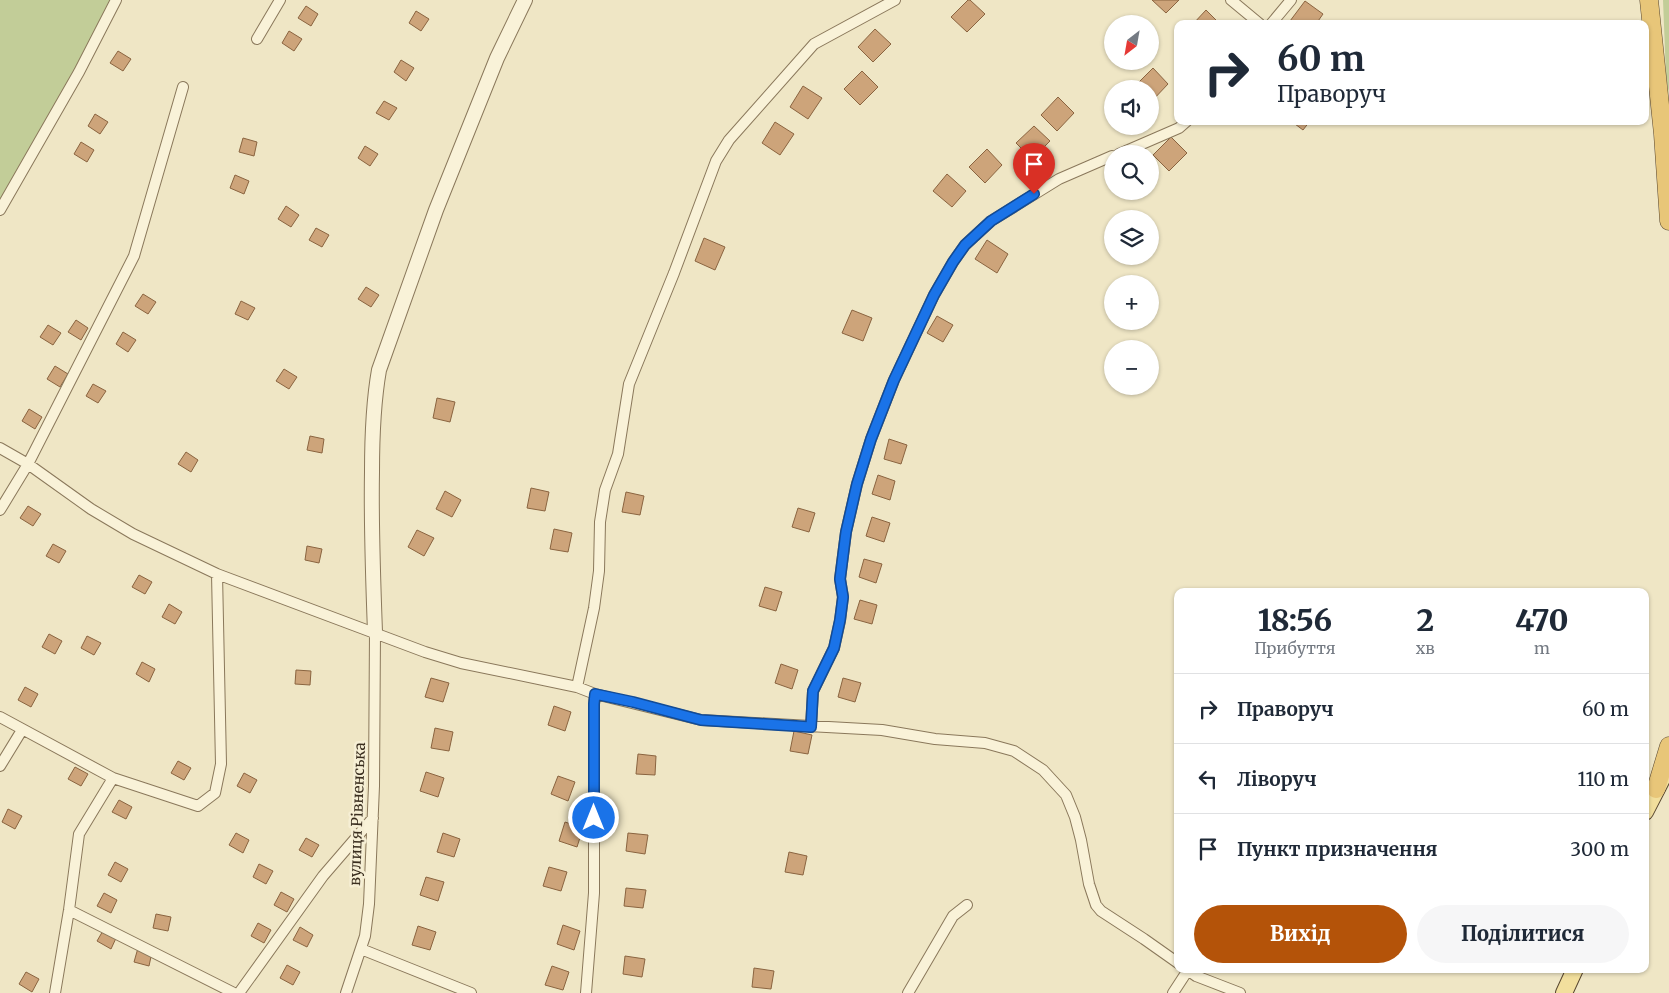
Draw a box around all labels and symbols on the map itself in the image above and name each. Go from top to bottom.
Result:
north arrow [1104,15,1159,70]
pin [1013,143,1055,194]
street label: вулиця Рівненська [345,742,369,886]
position arrow [567,791,619,843]

